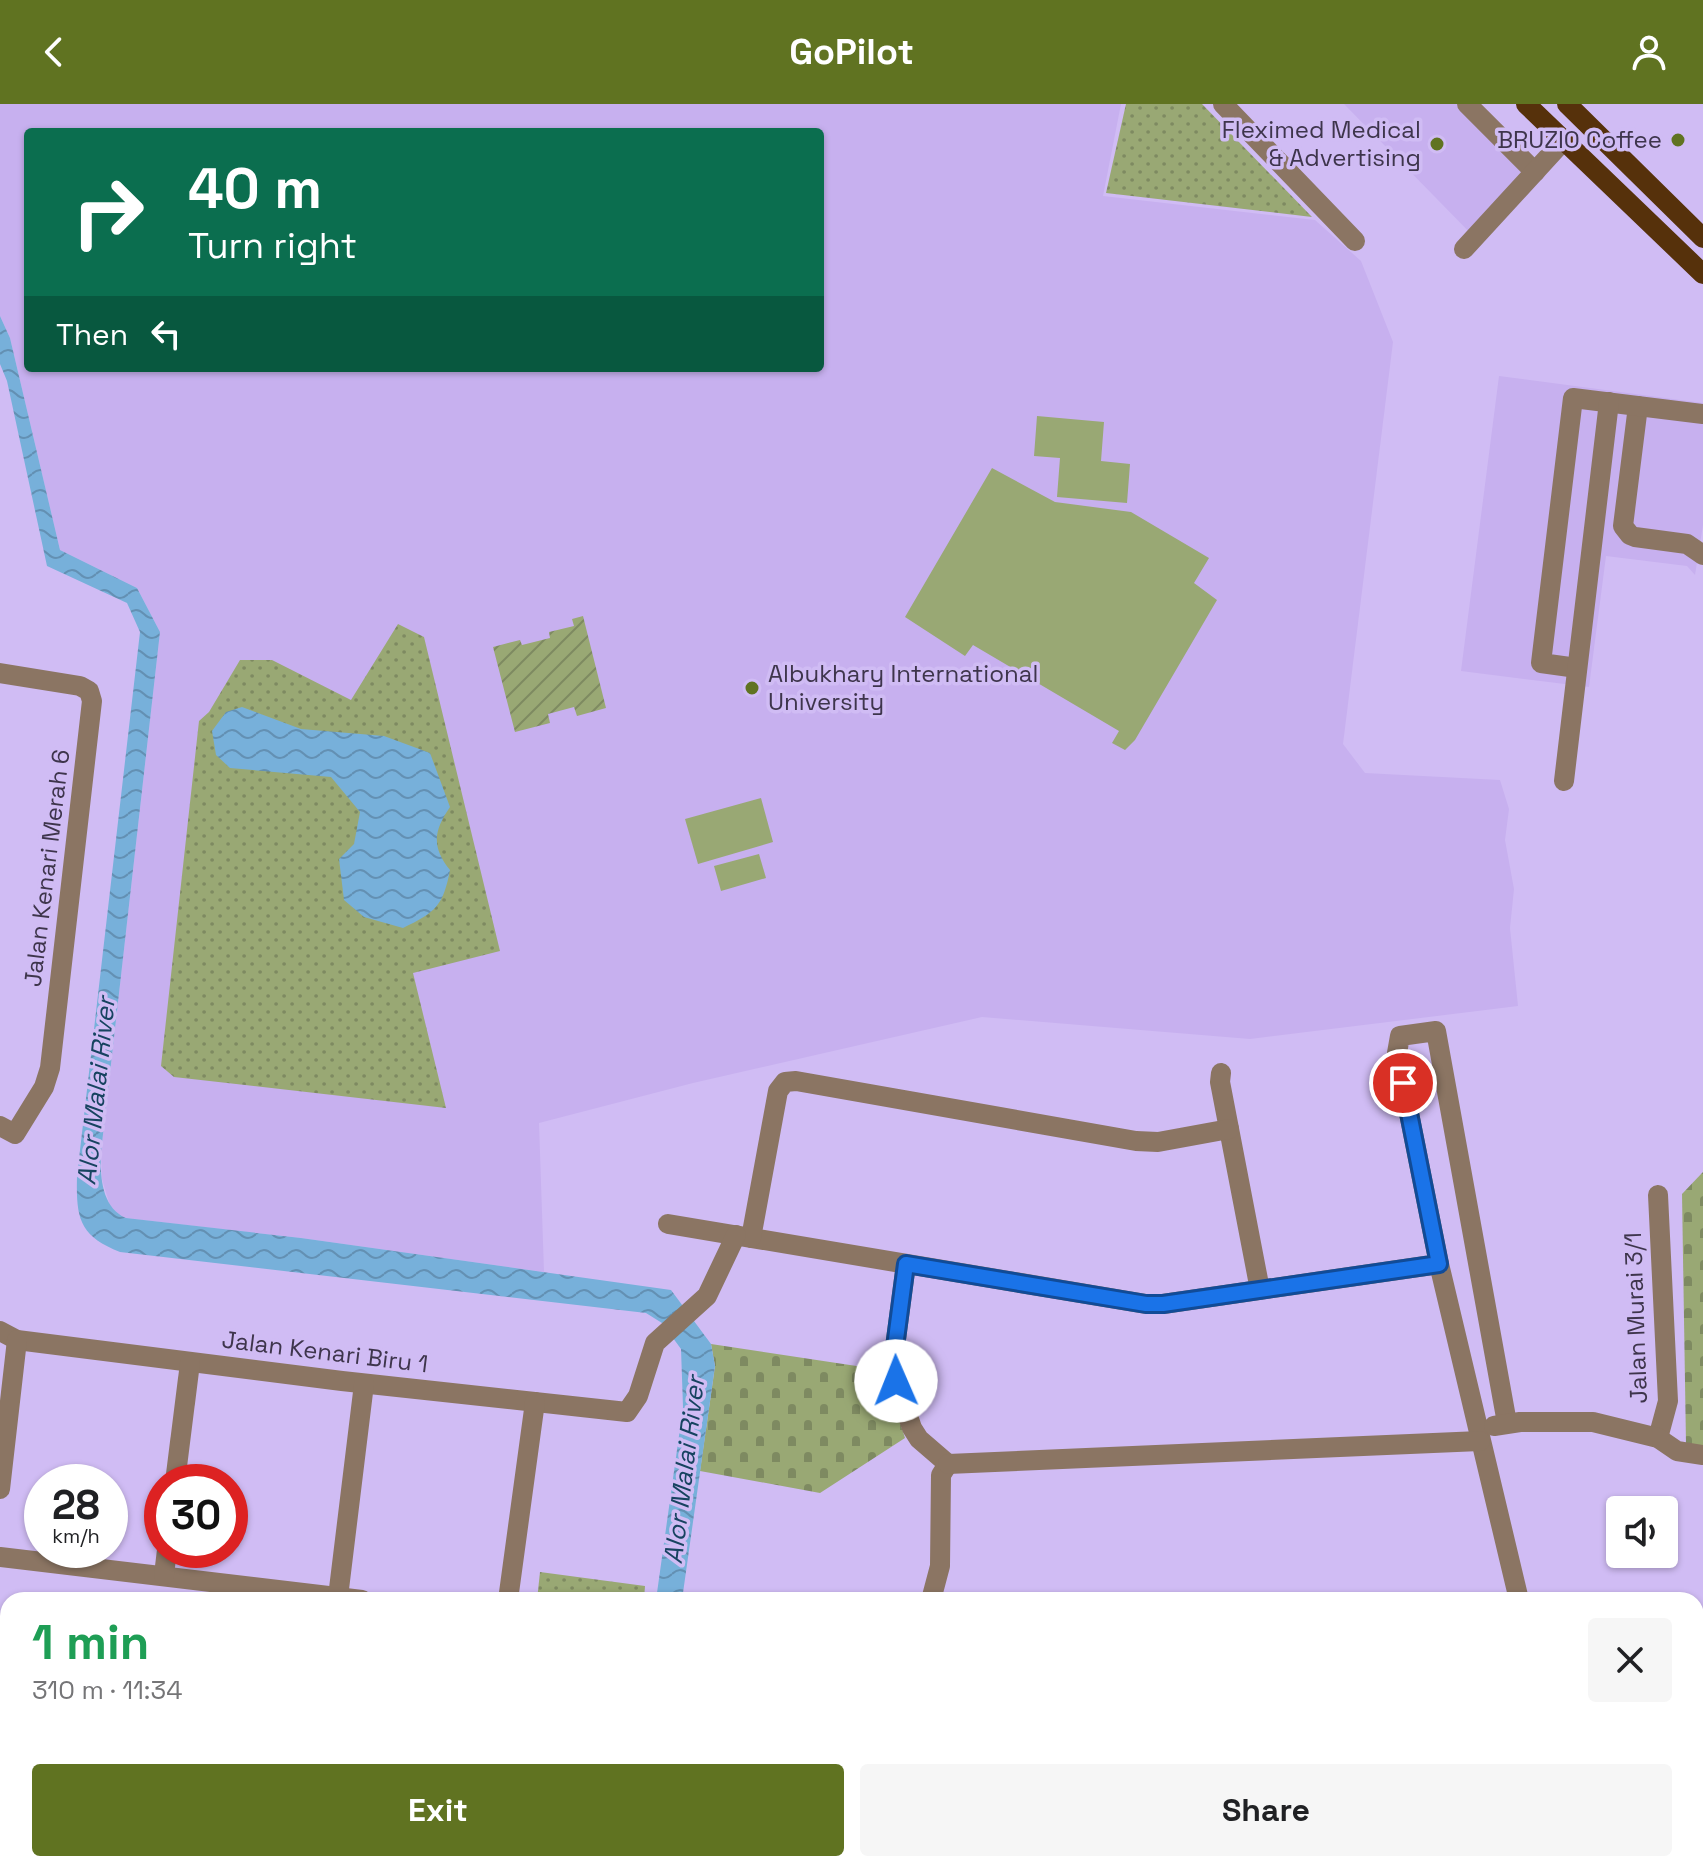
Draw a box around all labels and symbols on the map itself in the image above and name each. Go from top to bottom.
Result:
place label: Fleximed Medical & Advertising [1222,114,1421,173]
place label: BRUZIO Coffee [1497,124,1662,155]
marker: BRUZIO Coffee [1669,131,1687,149]
marker: Fleximed Medical & Advertising [1428,135,1446,153]
place label: Albukhary International University [768,658,1038,717]
marker: Albukhary International University [743,679,761,697]
street label: Jalan Kenari Merah 6 [17,747,76,988]
water label: Alor Malai River [69,992,123,1187]
pin [1369,1049,1437,1117]
street label: Jalan Murai 3/1 [1617,1232,1654,1404]
street label: Jalan Kenari Biru 1 [220,1323,430,1380]
position arrow [854,1339,938,1423]
water label: Alor Malai River [656,1371,713,1566]
speed limit sign: 30 [144,1464,248,1568]

